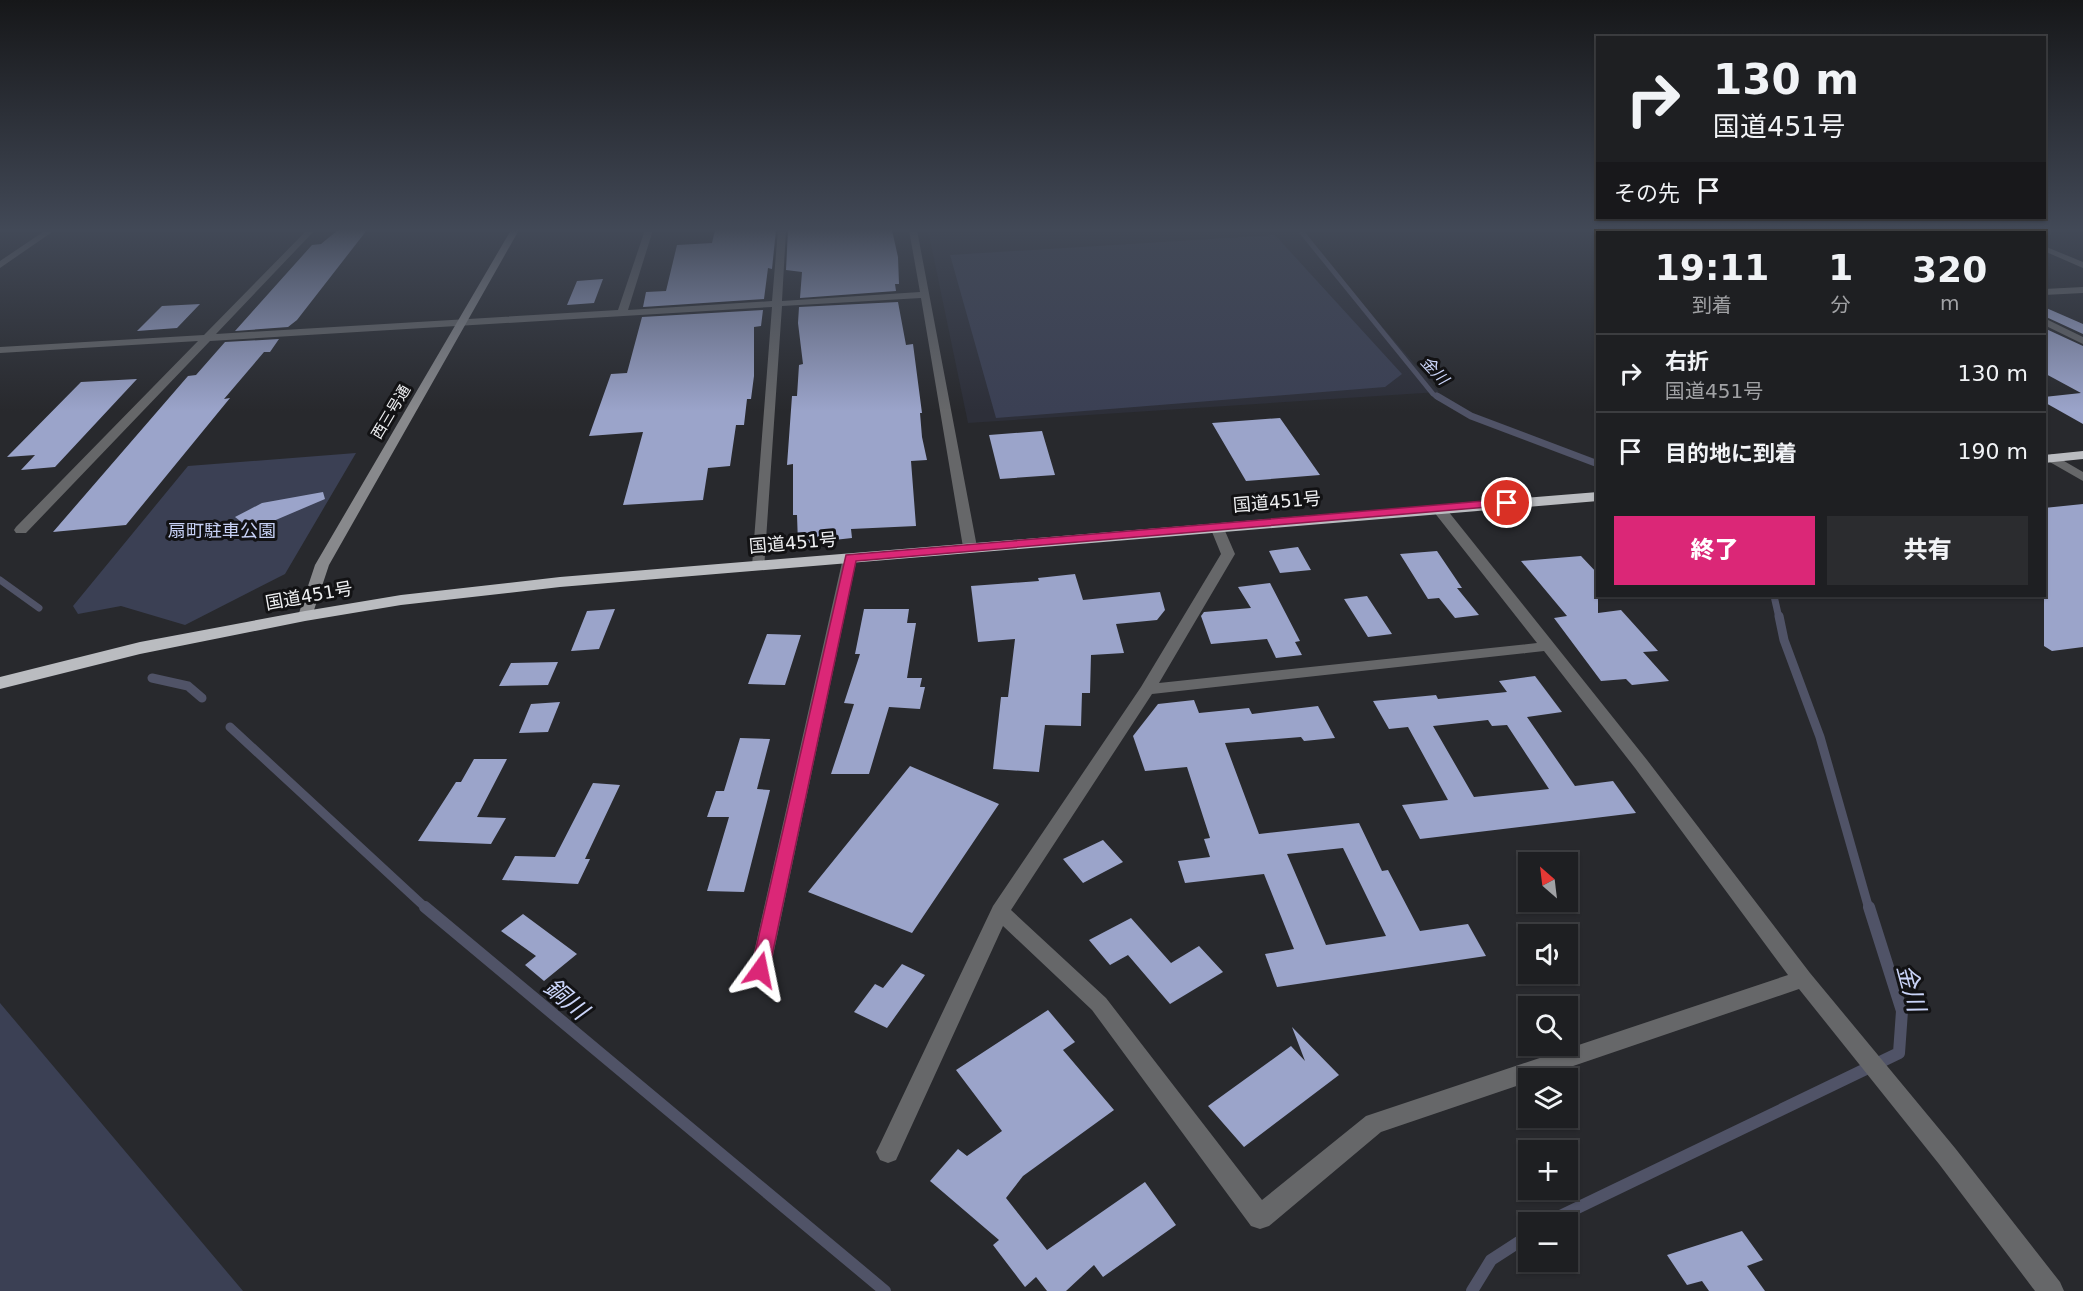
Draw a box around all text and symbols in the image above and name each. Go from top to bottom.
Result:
text: 130 m [1713,55,1859,104]
icon: right [1614,60,1692,138]
text: 国道451号 [1713,111,1846,142]
icon: arrive [1692,174,1725,207]
text: その先 [1614,181,1680,206]
text: 19:11 [1655,247,1769,288]
text: 1 [1828,247,1853,288]
text: 320 [1912,249,1987,290]
text: m [1940,291,1959,315]
text: 到着 [1692,293,1732,317]
text: 分 [1831,293,1851,317]
text: 右折 [1665,349,1709,374]
water label: 金川 [1417,352,1454,390]
icon: right [1614,357,1647,390]
text: 130 m [1958,361,2028,386]
text: 国道451号 [1665,379,1763,403]
street label: 西三号通 [368,382,414,442]
icon: arrive [1614,435,1647,468]
text: 190 m [1958,439,2028,464]
text: 目的地に到着 [1665,441,1797,466]
pin [1481,477,1532,528]
icon: arrive [1490,486,1523,519]
street label: 国道451号 [1232,487,1322,516]
button: 終了 [1614,516,1815,585]
button: 共有 [1827,516,2028,585]
park label: 扇町駐車公園 [168,520,276,541]
street label: 国道451号 [748,528,838,557]
street label: 国道451号 [264,577,354,614]
north arrow [1518,852,1578,912]
map controls [1518,852,1578,1272]
button: sound [1518,924,1578,984]
position arrow [728,938,792,1002]
water label: 金川 [1891,961,1932,1018]
water label: 銅川 [539,973,596,1027]
button: search [1518,996,1578,1056]
button: layers [1518,1068,1578,1128]
button: + [1518,1140,1578,1200]
button: − [1518,1212,1578,1272]

